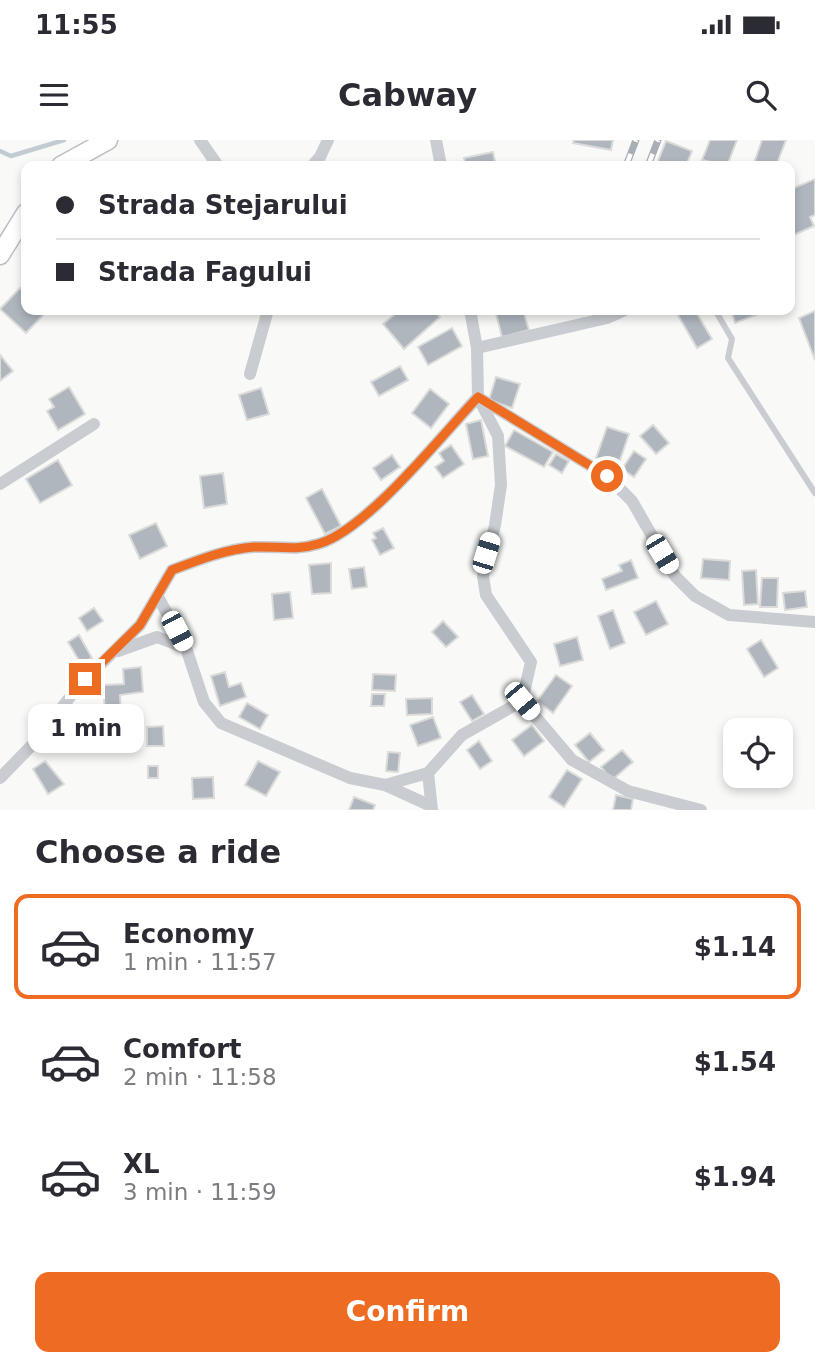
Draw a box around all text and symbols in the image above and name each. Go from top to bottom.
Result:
text: 11:55 [35,10,118,40]
icon: menu [35,76,73,114]
text: Cabway [338,76,477,114]
icon: search [742,76,780,114]
text: Strada Stejarului [98,190,348,220]
text: Strada Fagului [98,257,312,287]
route start [591,460,623,492]
car [470,530,503,576]
car [643,531,682,577]
car [158,608,197,654]
route end [69,663,101,695]
car [501,678,544,724]
callout: 1 min [27,704,143,752]
text: 1 min [50,715,122,741]
map controls [723,718,793,788]
button: locate [723,718,793,788]
text: Choose a ride [35,833,281,871]
icon: car [39,915,102,978]
text: Economy [123,919,254,949]
text: $1.14 [694,932,776,962]
text: 1 min · 11:57 [123,949,277,975]
icon: car [39,1030,102,1093]
text: Comfort [123,1034,241,1064]
text: $1.54 [694,1047,776,1077]
text: 2 min · 11:58 [123,1064,277,1090]
icon: car [39,1145,102,1208]
text: XL [123,1149,160,1179]
text: $1.94 [694,1162,776,1192]
text: 3 min · 11:59 [123,1179,277,1205]
button: Confirm [35,1272,780,1352]

